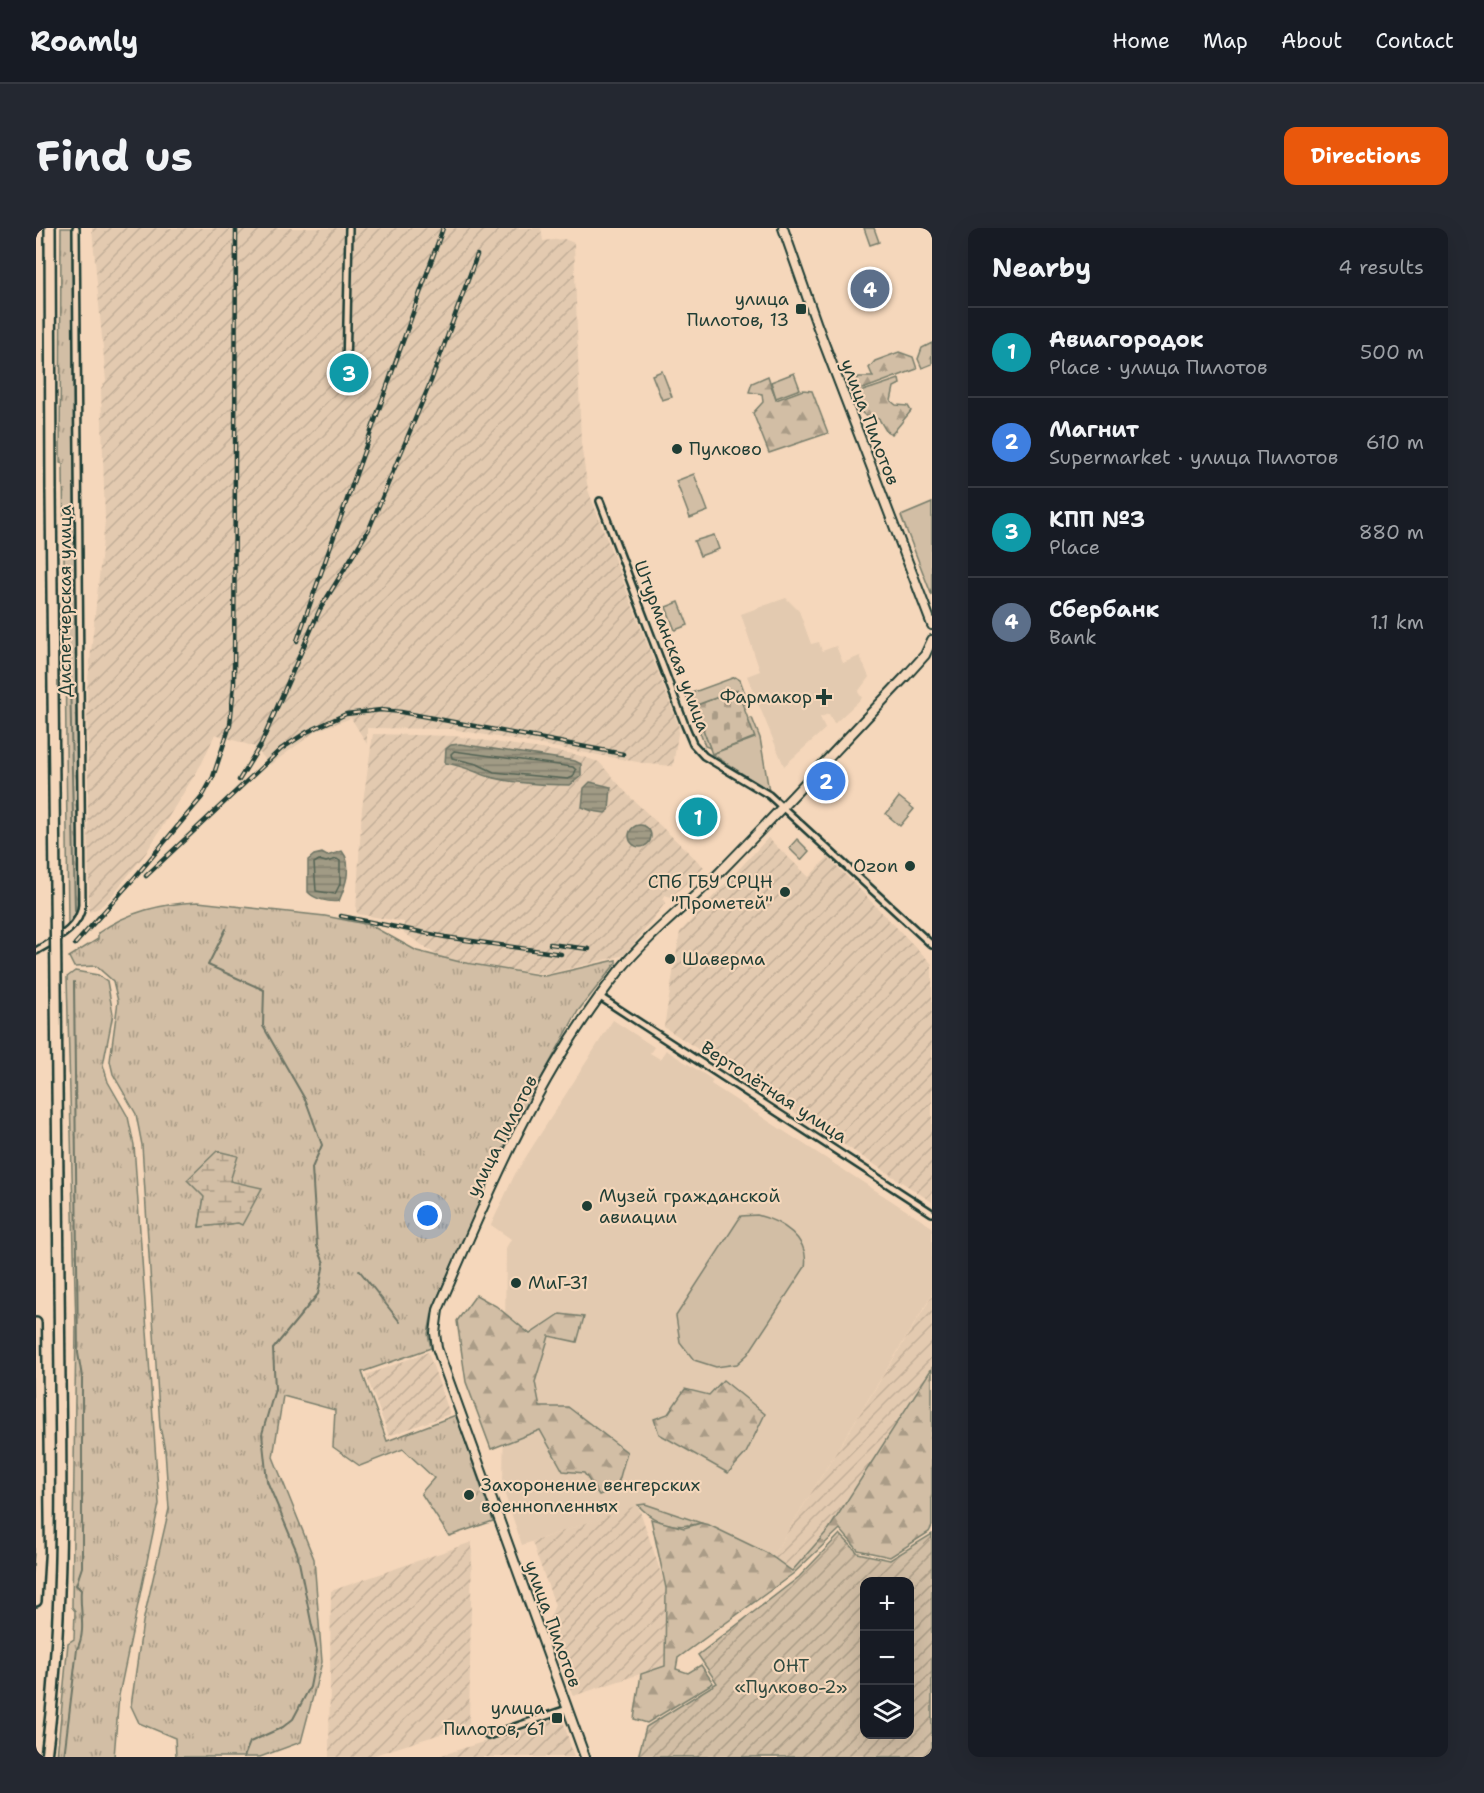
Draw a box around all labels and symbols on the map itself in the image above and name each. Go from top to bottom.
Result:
pin: 4 [850,266,890,312]
place label: улица Пилотов, 13 [687,287,789,332]
marker: улица Пилотов, 13 [794,302,808,316]
pin: 3 [330,350,368,396]
street label: улица Пилотов [835,355,905,489]
place label: Пулково [689,437,762,461]
marker: Пулково [670,442,684,456]
street label: Диспетчерская улица [53,505,77,697]
street label: Штурманская улица [628,557,716,735]
place label: Фармакор [720,685,812,709]
marker: Фармакор [817,690,831,704]
pin: 2 [806,758,846,804]
pin: 1 [678,794,718,840]
place label: Ozon [853,854,898,878]
marker: Ozon [903,859,917,873]
place label: СПб ГБУ СРЦН "Прометей" [648,870,773,915]
marker: СПб ГБУ СРЦН "Прометей" [778,885,792,899]
place label: Шаверма [682,947,765,971]
marker: Шаверма [663,952,677,966]
street label: Вертолётная улица [696,1036,852,1148]
street label: улица Пилотов [461,1071,543,1201]
place label: Музей гражданской авиации [599,1184,780,1229]
marker: Музей гражданской авиации [580,1199,594,1213]
your location [413,1201,442,1230]
place label: МиГ-31 [528,1271,588,1295]
marker: МиГ-31 [509,1276,523,1290]
place label: Захоронение венгерских военнопленных [481,1473,700,1518]
marker: Захоронение венгерских военнопленных [462,1488,476,1502]
street label: улица Пилотов [519,1557,587,1691]
park label: ОНТ «Пулково-2» [735,1654,848,1699]
place label: улица Пилотов, 61 [443,1696,545,1741]
marker: улица Пилотов, 61 [550,1711,564,1725]

